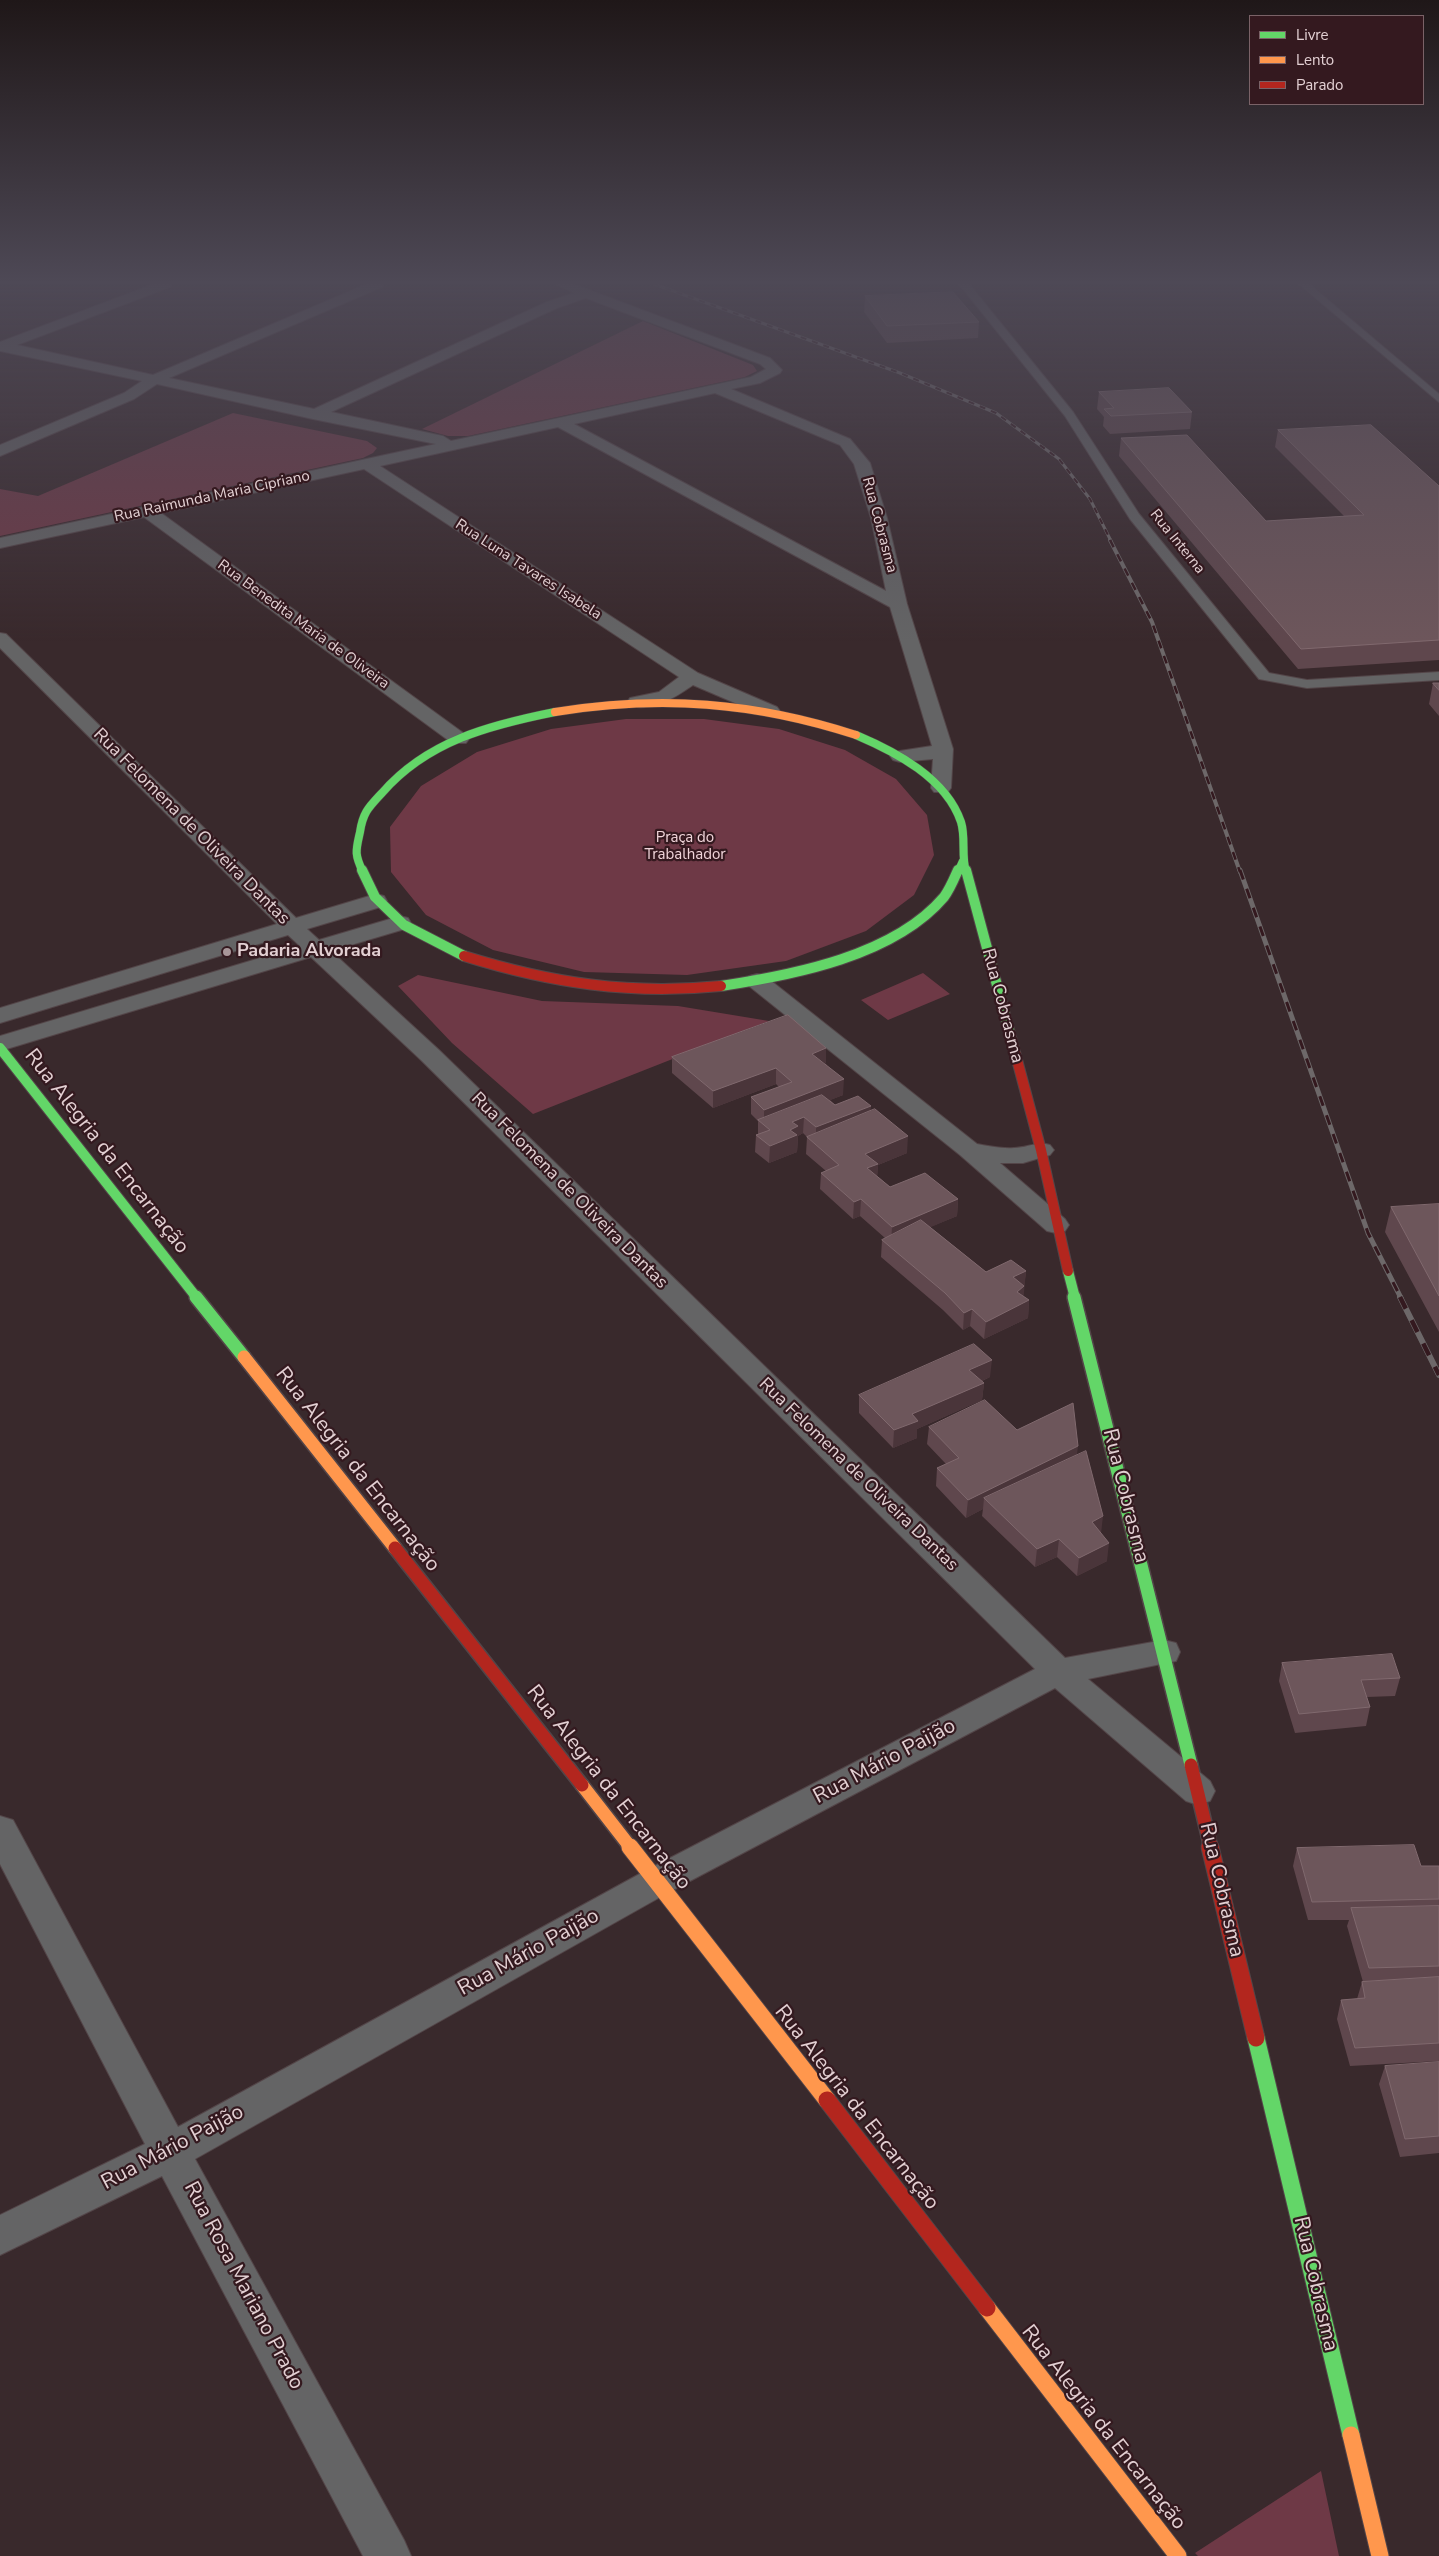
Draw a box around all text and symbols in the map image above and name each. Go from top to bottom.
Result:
legend [1249,15,1424,105]
text: Livre [1296,25,1329,45]
text: Lento [1296,50,1334,70]
text: Parado [1296,75,1343,95]
street label: Rua Raimunda Maria Cipriano [113,467,311,527]
street label: Rua Cobrasma [858,475,900,575]
street label: Rua Interna [1146,506,1208,578]
street label: Rua Luna Tavares Isabela [452,516,604,624]
street label: Rua Benedita Maria de Oliveira [214,557,392,693]
street label: Rua Felomena de Oliveira Dantas [88,724,294,930]
park label: Praça do Trabalhador [644,829,726,864]
place label: Padaria Alvorada [237,941,381,963]
marker: Padaria Alvorada [221,946,233,958]
street label: Rua Cobrasma [976,946,1028,1066]
street label: Rua Alegria da Encarnação [18,1045,194,1259]
street label: Rua Felomena de Oliveira Dantas [466,1088,672,1294]
street label: Rua Alegria da Encarnação [269,1363,445,1577]
street label: Rua Felomena de Oliveira Dantas [754,1374,962,1576]
street label: Rua Cobrasma [1096,1426,1154,1566]
street label: Rua Alegria da Encarnação [520,1681,696,1895]
street label: Rua Mário Paijão [810,1714,960,1810]
street label: Rua Cobrasma [1193,1820,1249,1960]
street label: Rua Mário Paijão [454,1904,604,2002]
street label: Rua Alegria da Encarnação [768,2001,944,2215]
street label: Rua Mário Paijão [98,2100,248,2196]
street label: Rua Rosa Mariano Prado [178,2178,308,2394]
street label: Rua Cobrasma [1287,2214,1343,2354]
street label: Rua Alegria da Encarnação [1015,2321,1191,2535]

